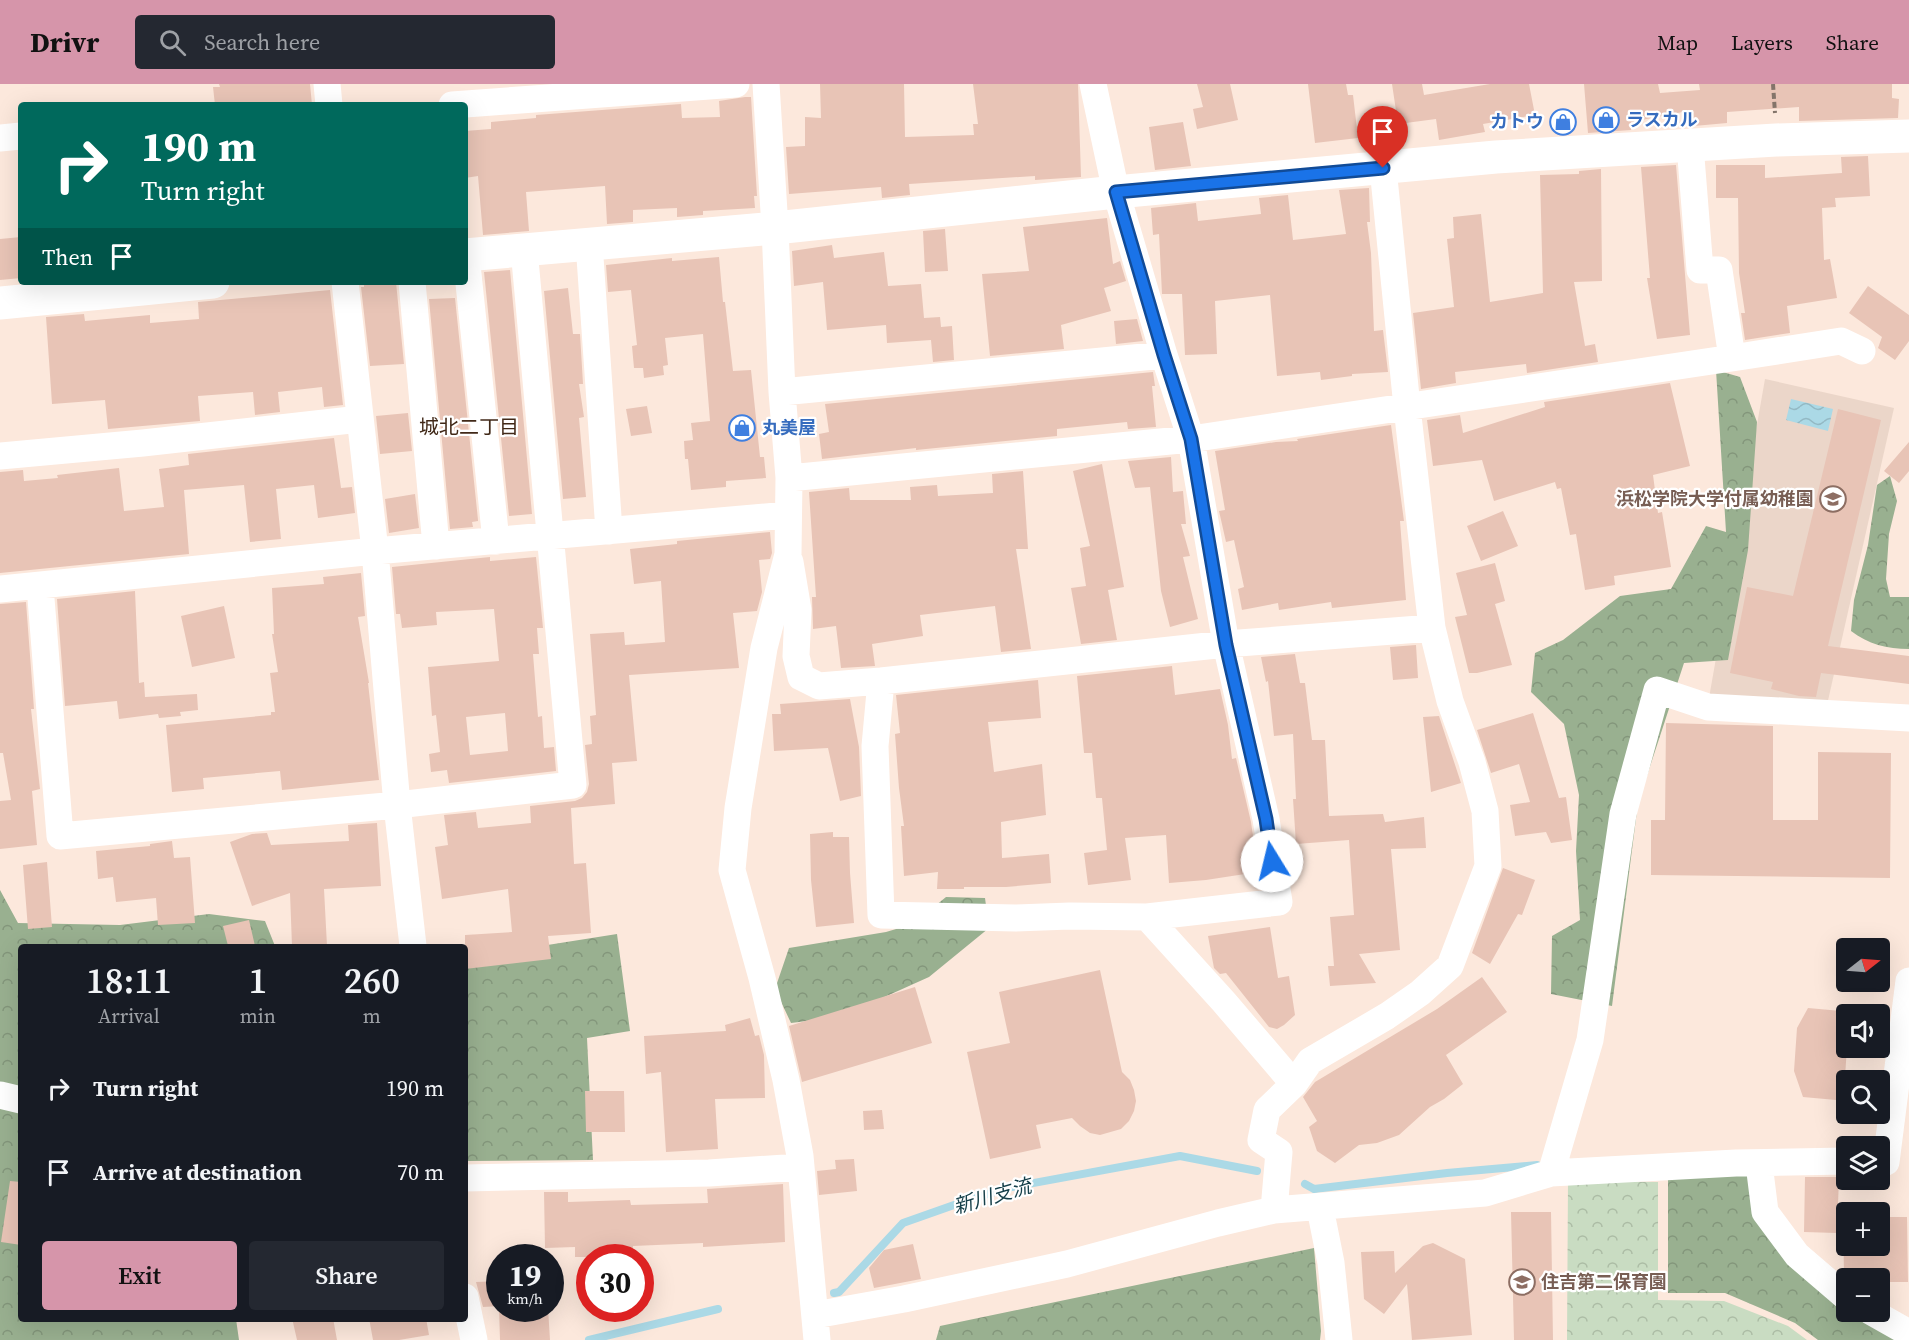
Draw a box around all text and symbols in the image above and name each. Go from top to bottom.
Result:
search box [135,15,555,69]
text: Drivr [30,23,99,61]
icon: search [156,26,189,59]
text: Search here [204,27,320,57]
text: Map [1657,28,1698,57]
text: Layers [1731,28,1793,57]
text: Share [1826,28,1879,57]
shop icon: ラスカル [1591,105,1621,135]
pin [1357,106,1408,168]
shop icon: カトウ [1548,107,1578,137]
place label: ラスカル [1626,107,1698,132]
place label: カトウ [1490,109,1544,134]
icon: arrive [1366,115,1399,148]
text: 190 m [141,117,256,175]
icon: right [42,126,120,204]
text: Turn right [141,172,265,209]
icon: arrive [105,240,138,273]
text: Then [42,242,93,272]
district label: 城北二丁目 [419,413,519,441]
shop icon: 丸美屋 [727,413,757,443]
place label: 丸美屋 [762,415,816,440]
school or university icon: 浜松学院大学付属幼稚園 [1818,484,1848,514]
place label: 浜松学院大学付属幼稚園 [1616,486,1814,511]
position arrow [1240,829,1304,893]
north arrow [1836,938,1890,992]
map controls [1836,938,1890,1322]
text: 18:11 [86,956,172,1005]
text: 1 [248,956,267,1005]
text: 260 [344,956,400,1005]
text: Arrival [98,1002,160,1030]
text: min [240,1002,276,1030]
text: m [363,1002,381,1030]
button: sound [1836,1004,1890,1058]
button: search [1836,1070,1890,1124]
icon: right [42,1072,75,1105]
text: Turn right [93,1073,198,1103]
text: 190 m [386,1073,444,1103]
button: layers [1836,1136,1890,1190]
icon: arrive [42,1156,75,1189]
text: Arrive at destination [93,1157,302,1187]
text: 70 m [397,1157,444,1187]
water label: 新川支流 [950,1171,1037,1220]
button: + [1836,1202,1890,1256]
button: Exit [42,1241,237,1310]
button: Share [249,1241,444,1310]
speed limit sign: 30 [576,1244,654,1322]
text: 19 [509,1255,541,1296]
school or university icon: 住吉第二保育園 [1507,1267,1537,1297]
button: − [1836,1268,1890,1322]
place label: 住吉第二保育園 [1541,1269,1667,1294]
text: km/h [507,1288,543,1309]

